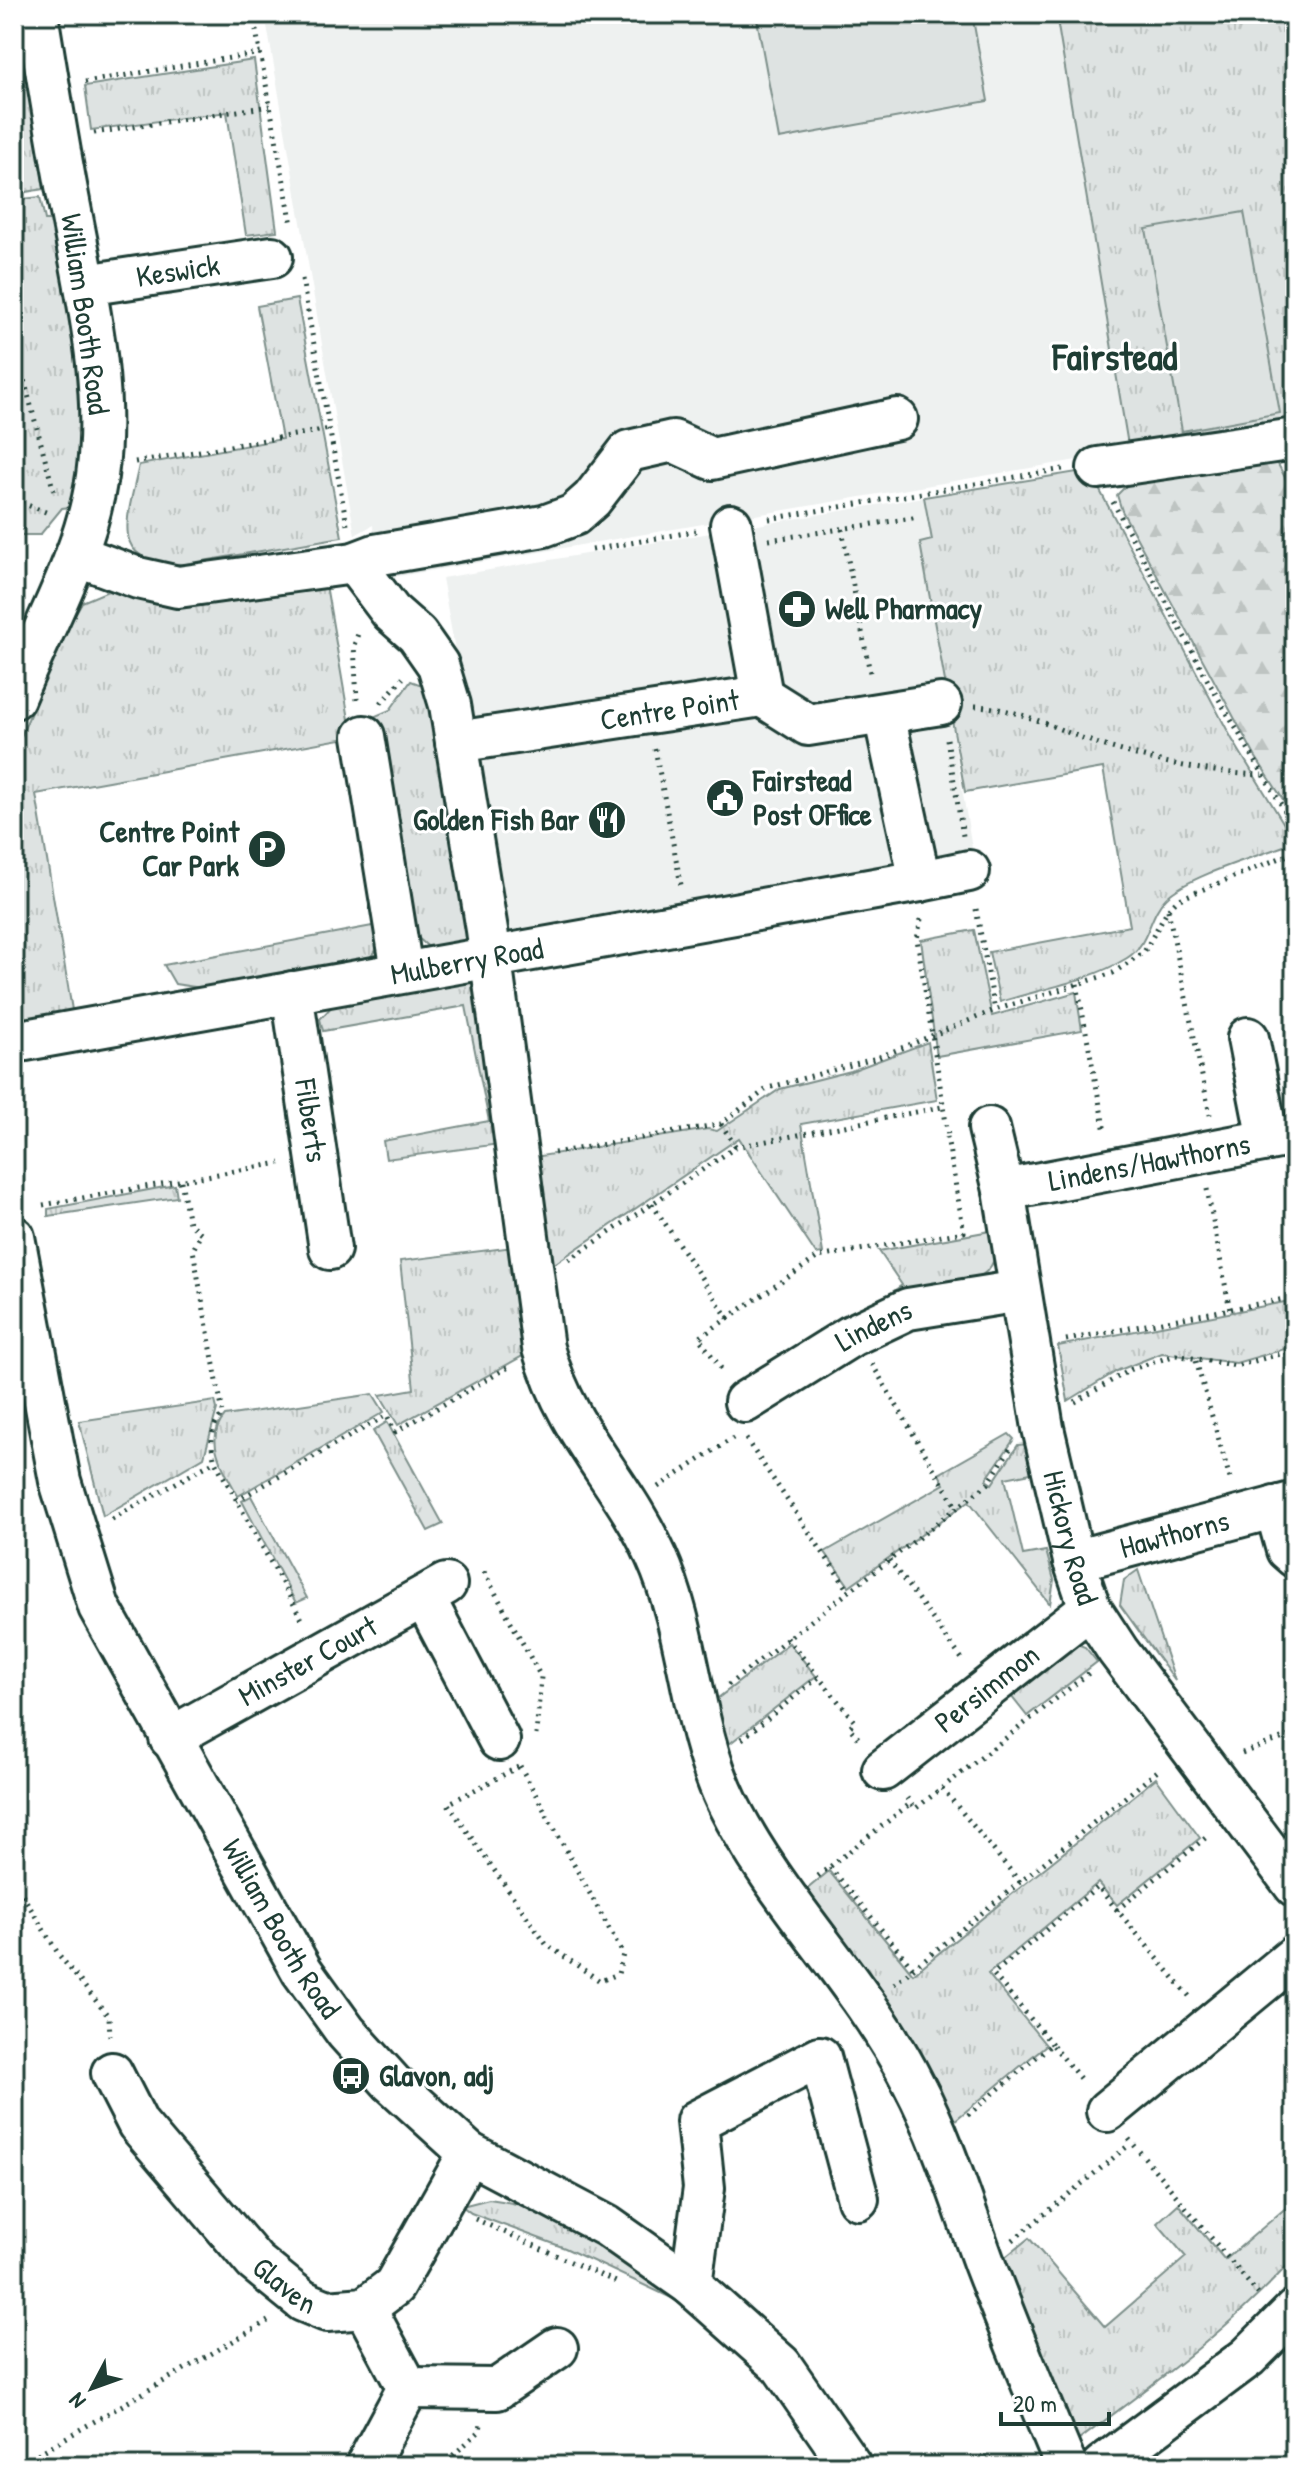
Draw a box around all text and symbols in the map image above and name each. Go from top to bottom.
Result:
street label: William Booth Road [52,211,120,417]
street label: Keswick [133,244,222,296]
district label: Fairstead [1052,330,1178,382]
pharmacy icon: Well Pharmacy [776,588,818,630]
place label: Well Pharmacy [825,588,982,629]
street label: Centre Point [597,679,742,739]
place label: Fairstead Post OFfice [752,760,872,834]
public building icon: Fairstead Post OFfice [704,777,746,819]
place label: Golden Fish Bar [413,799,579,839]
restaurant icon: Golden Fish Bar [586,799,628,841]
place label: Centre Point Car Park [99,811,241,885]
parking icon: Centre Point Car Park [246,828,288,870]
street label: Mulberry Road [387,927,546,994]
street label: Filberts [286,1075,338,1165]
street label: Lindens/Hawthorns [1045,1123,1253,1200]
street label: Lindens [827,1289,918,1360]
street label: Hickory Road [1035,1466,1109,1610]
street label: Hawthorns [1115,1500,1233,1567]
street label: Minster Court [231,1605,385,1715]
street label: Persimmon [926,1634,1047,1741]
street label: William Booth Road [213,1831,351,2026]
bus stop icon: Glavon, adj [330,2055,372,2097]
place label: Glavon, adj [379,2055,494,2095]
street label: Glaven [245,2247,322,2323]
north arrow [52,2348,132,2428]
scale bar [1001,2376,1109,2426]
text: N [62,2387,92,2415]
text: 20 m [1013,2387,1057,2419]

